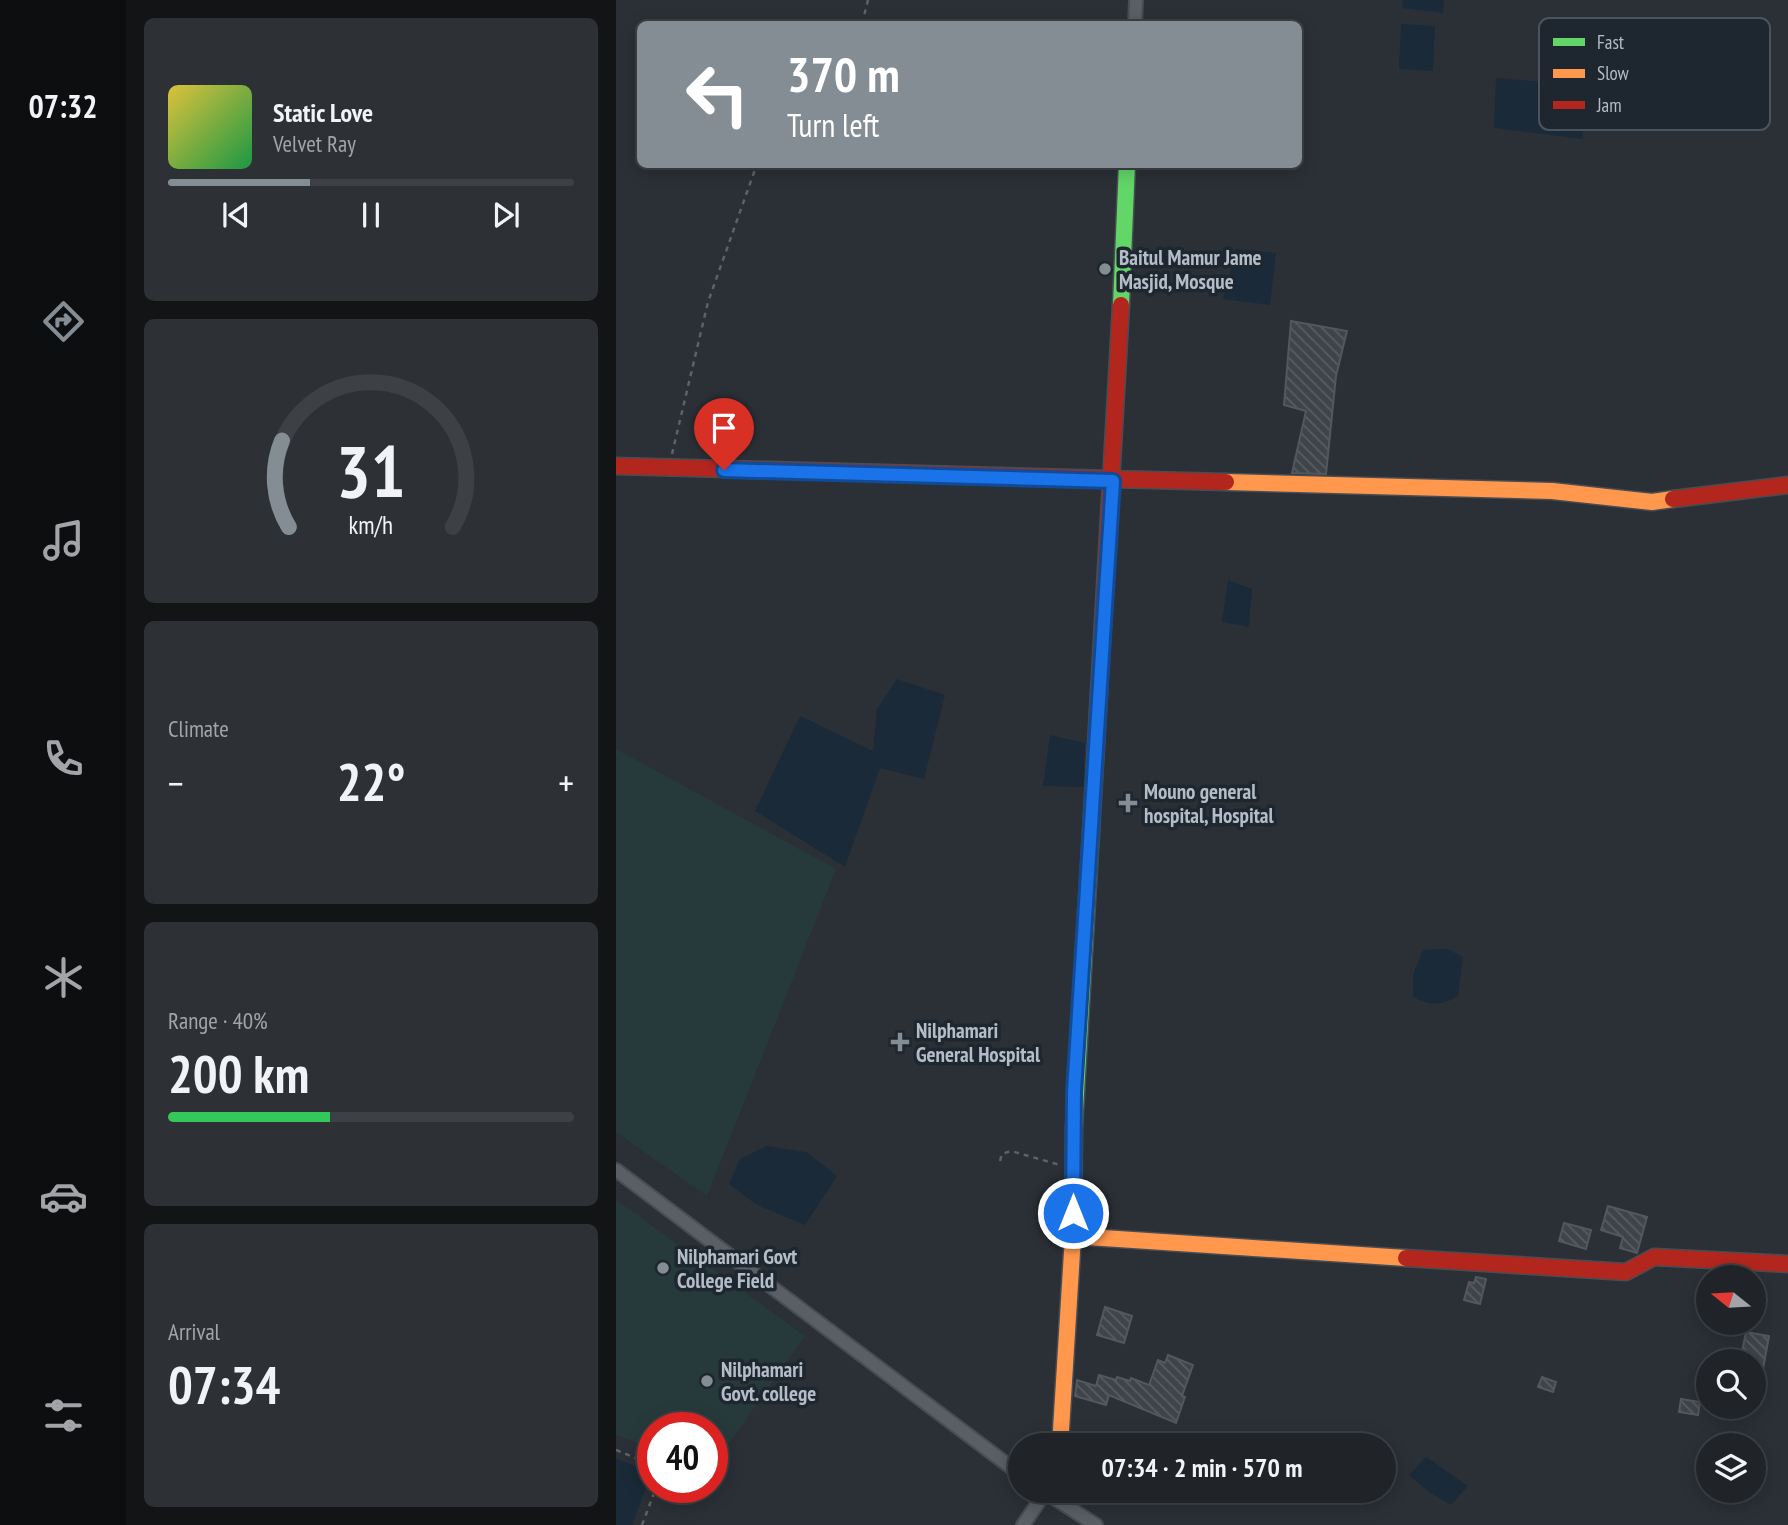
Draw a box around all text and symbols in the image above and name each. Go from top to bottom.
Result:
legend [1539,18,1770,130]
text: Fast [1597,30,1625,54]
text: 370 m [787,42,900,106]
icon: left [672,49,763,140]
text: Slow [1597,61,1630,85]
text: 07:32 [28,85,98,127]
text: Jam [1596,93,1622,117]
text: Static Love [273,96,373,129]
text: Turn left [787,104,879,146]
text: Velvet Ray [273,129,356,158]
icon: previous [217,196,255,234]
icon: pause [352,196,390,234]
icon: next [487,196,525,234]
place label: Baitul Mamur Jame Masjid, Mosque [1119,244,1262,295]
marker: Baitul Mamur Jame Masjid, Mosque [1097,261,1113,277]
icon: directions [39,297,88,346]
pin [694,398,754,470]
icon: arrive [705,409,743,447]
text: 31 [336,424,406,518]
text: km/h [349,509,393,541]
icon: music [39,516,88,565]
text: Climate [168,714,229,743]
icon: phone [39,734,88,783]
text: 22° [337,748,405,815]
text: − [168,758,184,807]
text: + [558,758,574,807]
place label: Mouno general hospital, Hospital [1144,778,1274,829]
marker: Mouno general hospital, Hospital [1118,793,1138,813]
icon: climate [39,953,88,1002]
text: Range · 40% [168,1006,268,1035]
place label: Nilphamari General Hospital [916,1017,1041,1068]
marker: Nilphamari General Hospital [890,1032,910,1052]
text: 200 km [168,1040,309,1107]
icon: car [39,1172,88,1221]
position arrow [1036,1176,1110,1250]
place label: Nilphamari Govt College Field [677,1243,797,1294]
marker: Nilphamari Govt College Field [655,1260,671,1276]
north arrow [1696,1265,1766,1335]
map controls [1696,1265,1766,1503]
text: Arrival [168,1317,220,1346]
button: search [1696,1349,1766,1419]
text: 07:34 [168,1351,280,1418]
place label: Nilphamari Govt. college [721,1356,816,1407]
marker: Nilphamari Govt. college [699,1373,715,1389]
icon: filters [39,1391,88,1440]
speed limit sign: 40 [637,1412,728,1503]
button: layers [1696,1433,1766,1503]
text: 07:34 · 2 min · 570 m [1102,1451,1302,1484]

